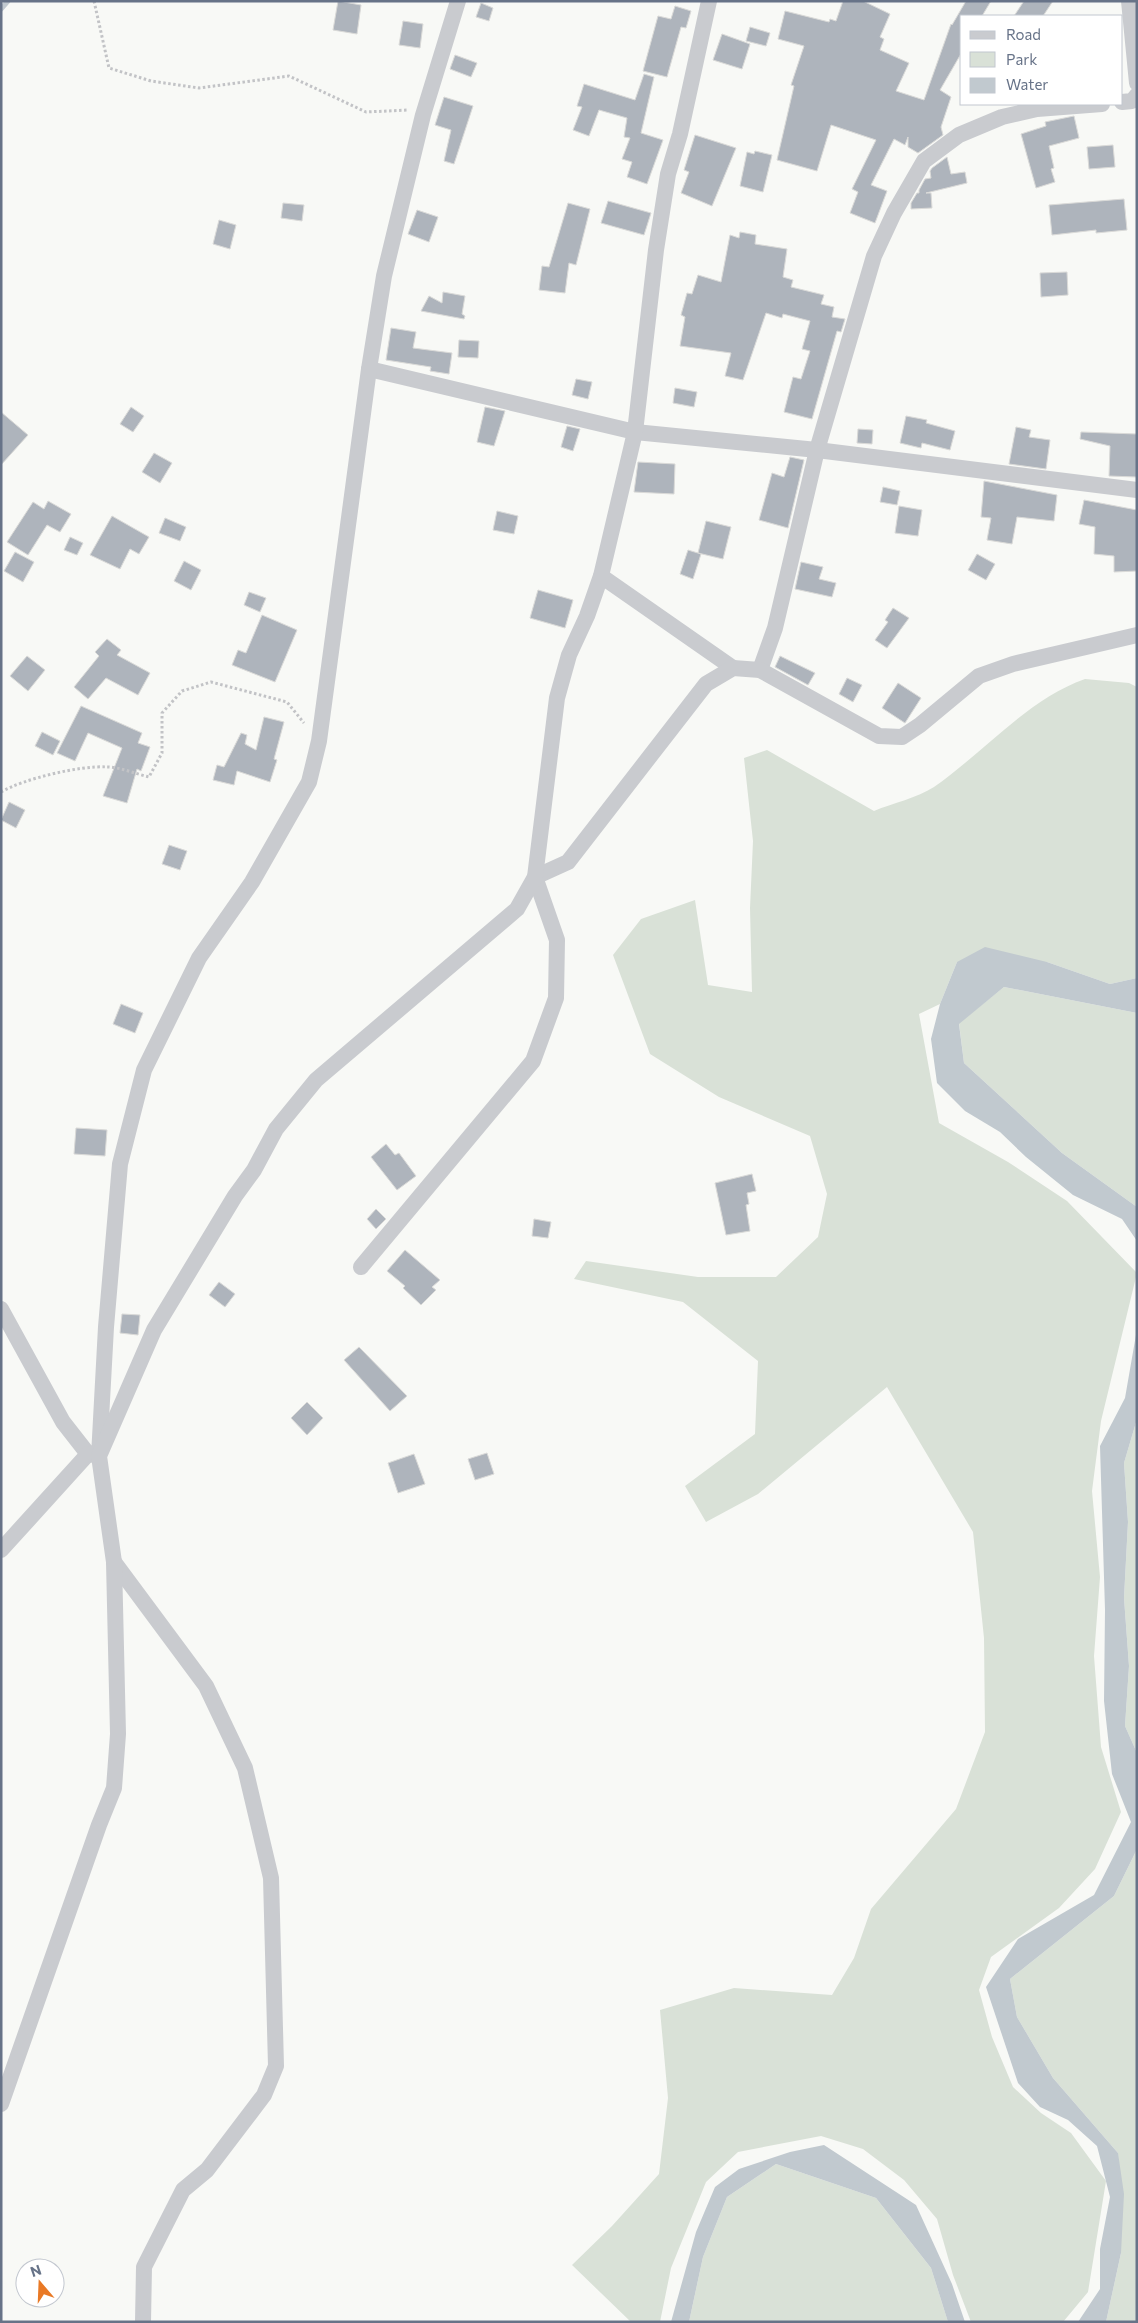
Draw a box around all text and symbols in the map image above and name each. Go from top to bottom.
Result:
legend [960,15,1123,105]
text: Road [1006,25,1041,43]
text: Park [1006,50,1037,68]
text: Water [1006,75,1048,93]
north arrow [15,2258,65,2308]
text: N [28,2260,43,2280]

